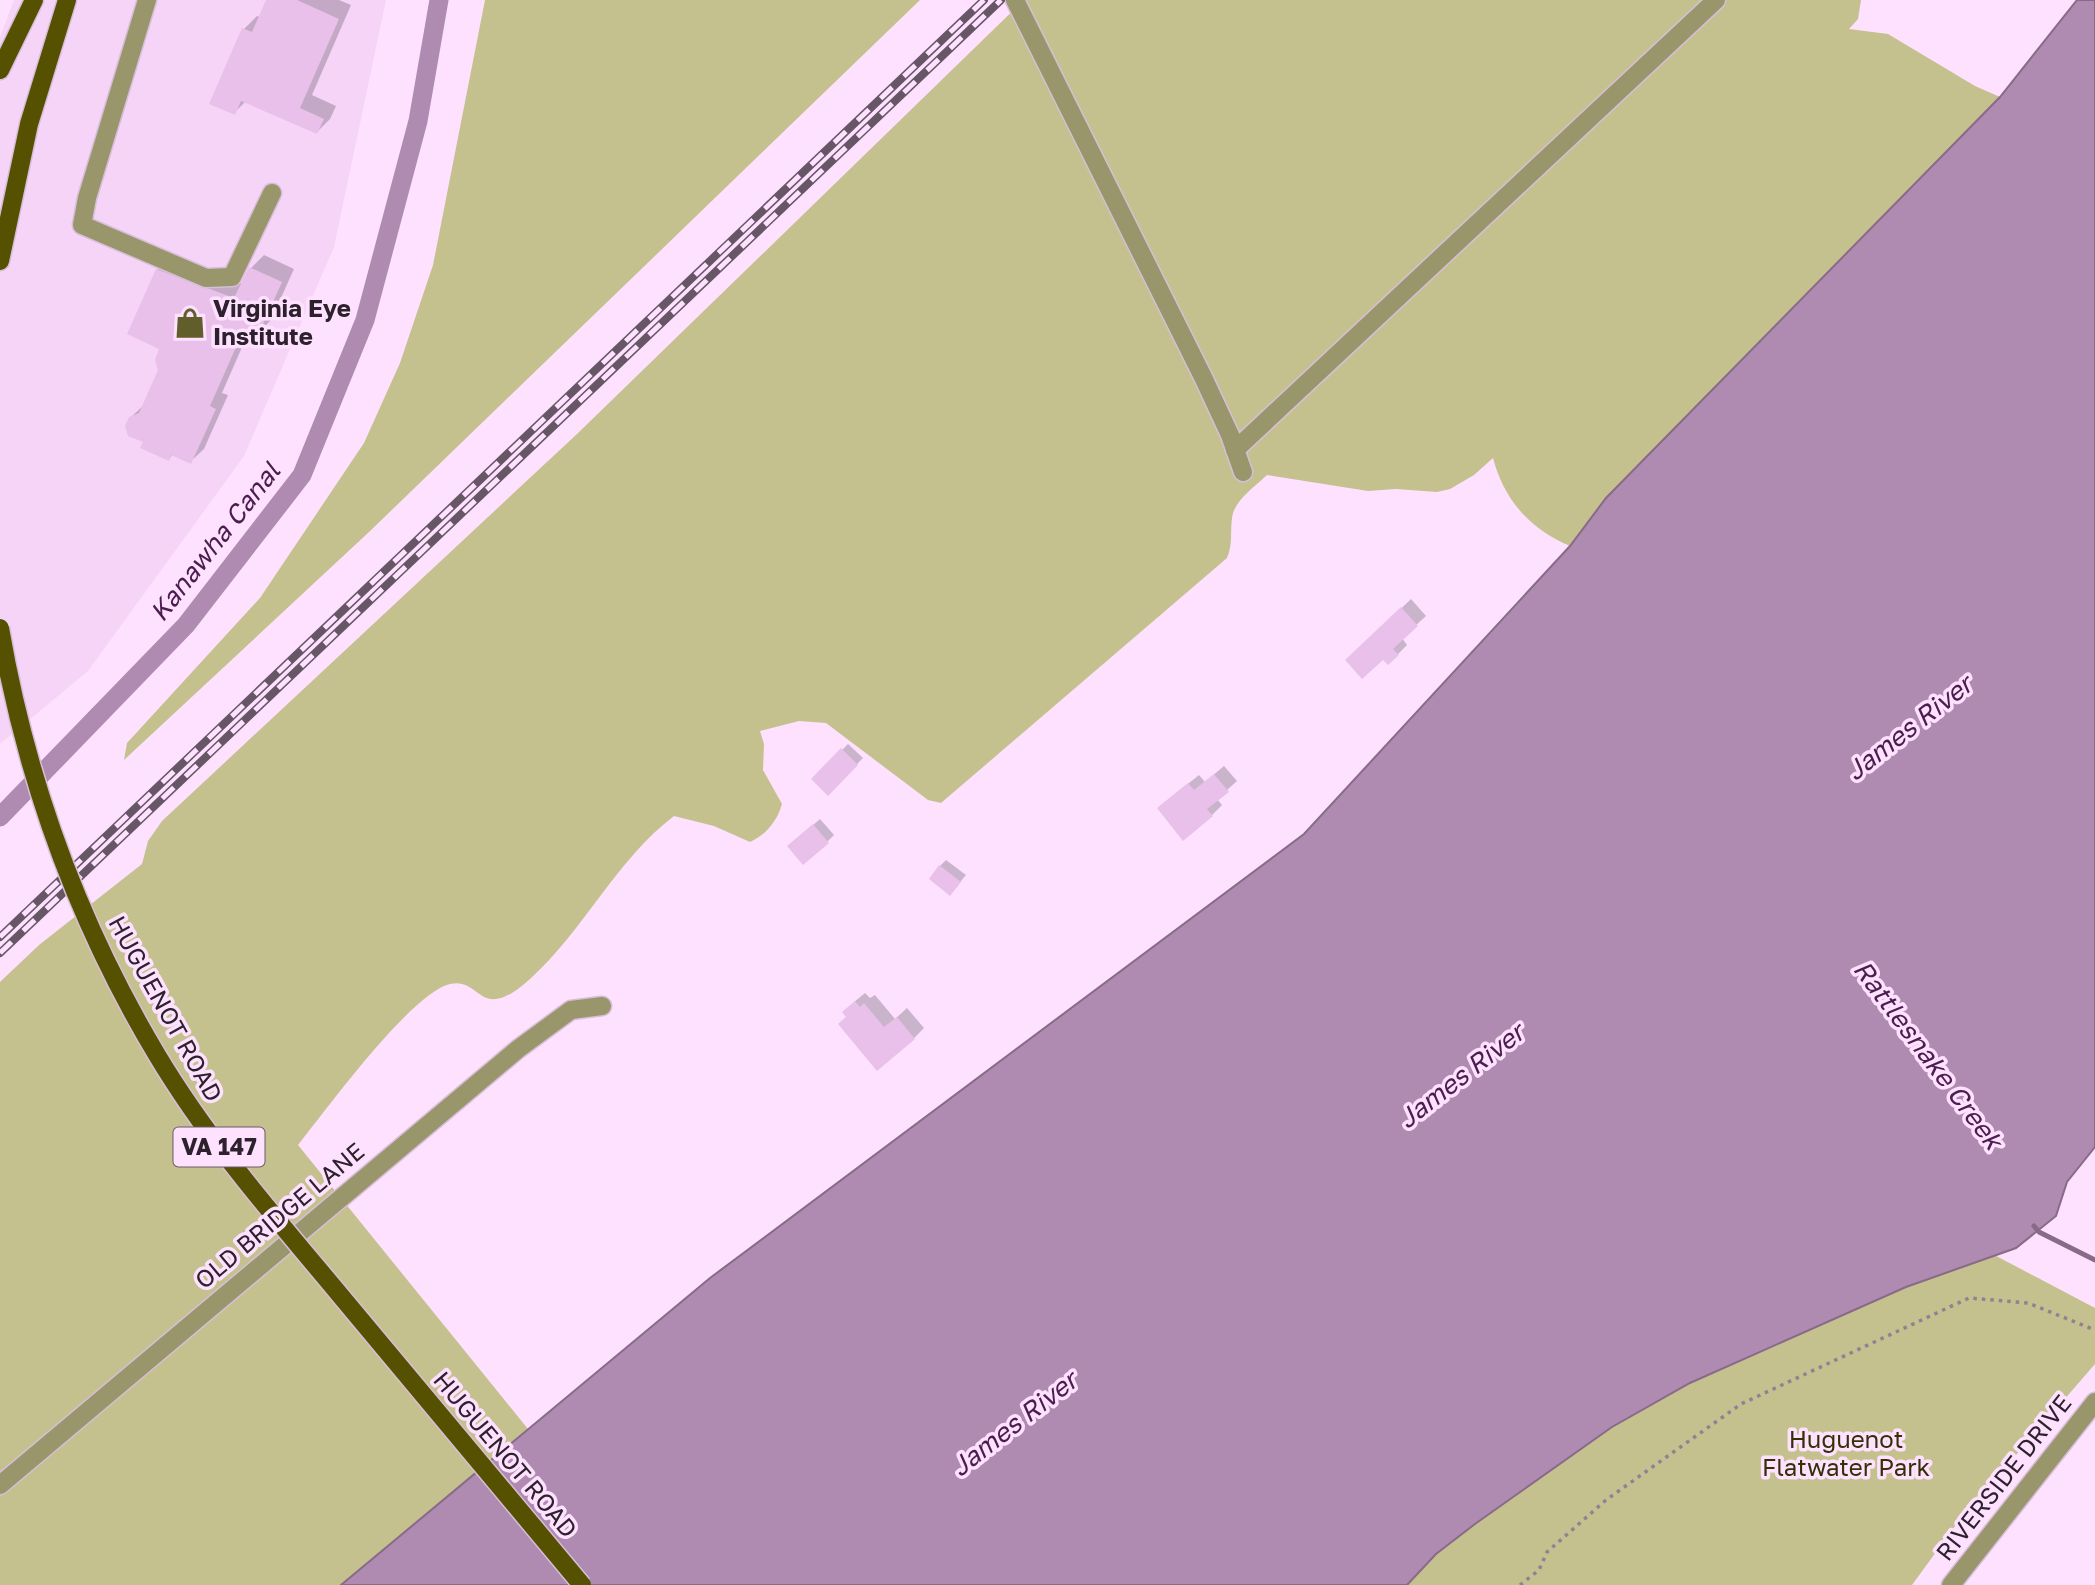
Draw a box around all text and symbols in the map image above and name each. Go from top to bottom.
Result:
place label: Virginia Eye Institute [213,293,351,350]
shop icon: Virginia Eye Institute [173,306,207,340]
water label: Kanawha Canal [143,455,287,627]
water label: James River [1839,666,1981,786]
street label: HUGUENOT ROAD [103,910,229,1106]
water label: Rattlesnake Creek [1847,954,2011,1157]
water label: James River [1391,1014,1533,1134]
road number: VA 147 [174,1128,264,1166]
street label: OLD BRIDGE LANE [189,1136,370,1294]
water label: James River [944,1362,1086,1482]
street label: HUGUENOT ROAD [428,1365,584,1543]
street label: RIVERSIDE DRIVE [1929,1388,2077,1566]
park label: Huguenot Flatwater Park [1762,1424,1930,1481]

